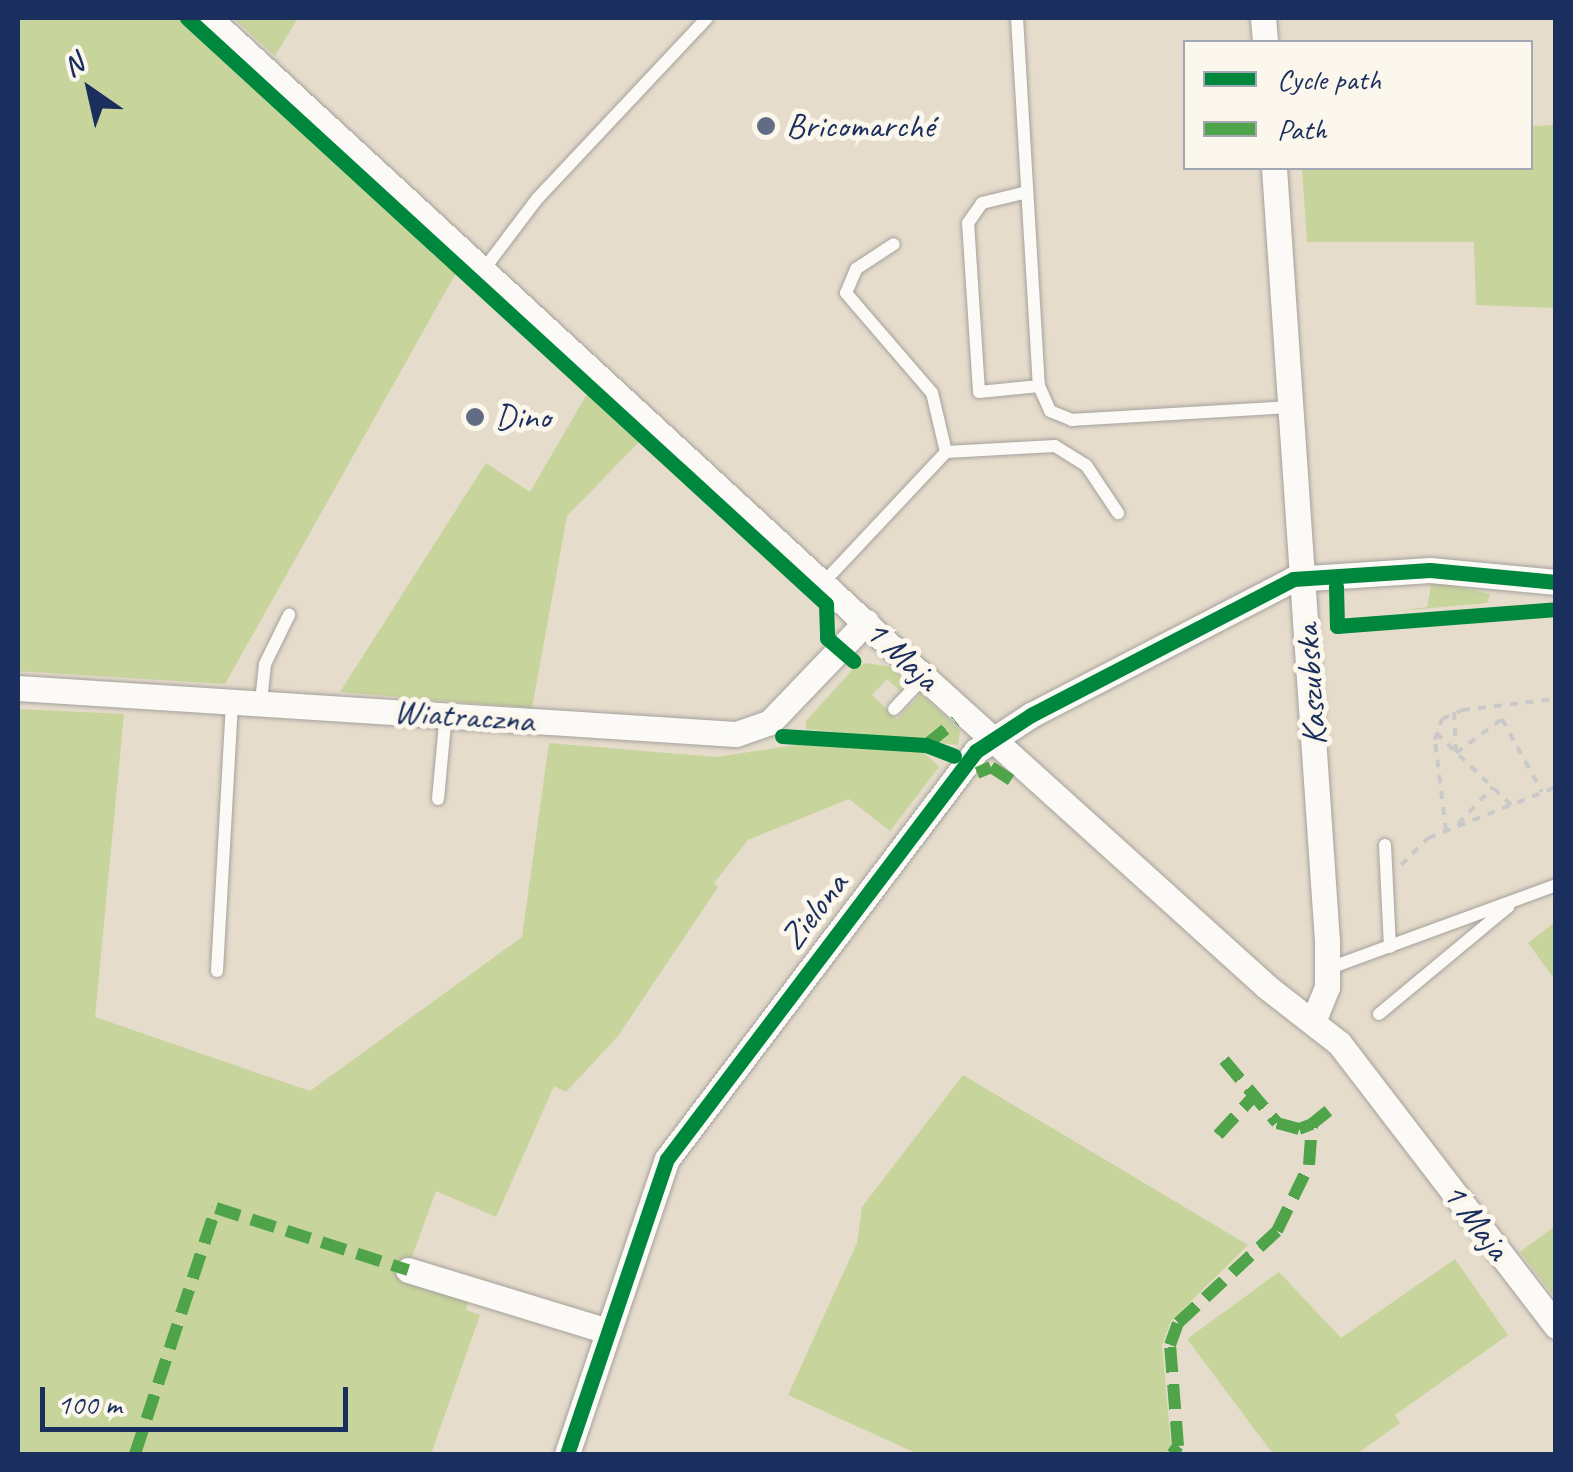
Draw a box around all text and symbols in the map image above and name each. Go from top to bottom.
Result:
north arrow [40,40,140,140]
legend [1183,40,1533,170]
text: N [56,45,90,84]
text: Cycle path [1277,60,1381,98]
place label: Bricomarché [786,105,934,147]
text: Path [1277,110,1326,148]
marker: Bricomarché [755,115,777,137]
place label: Dino [495,396,550,438]
marker: Dino [464,406,486,428]
street label: 1 Maja [856,610,948,700]
street label: Kaszubska [1286,623,1336,747]
street label: Wiatraczna [392,690,536,742]
street label: Zielona [771,864,857,958]
street label: 1 Maja [1433,1174,1519,1268]
scale bar [45,1367,352,1429]
text: 100 m [57,1385,122,1423]

